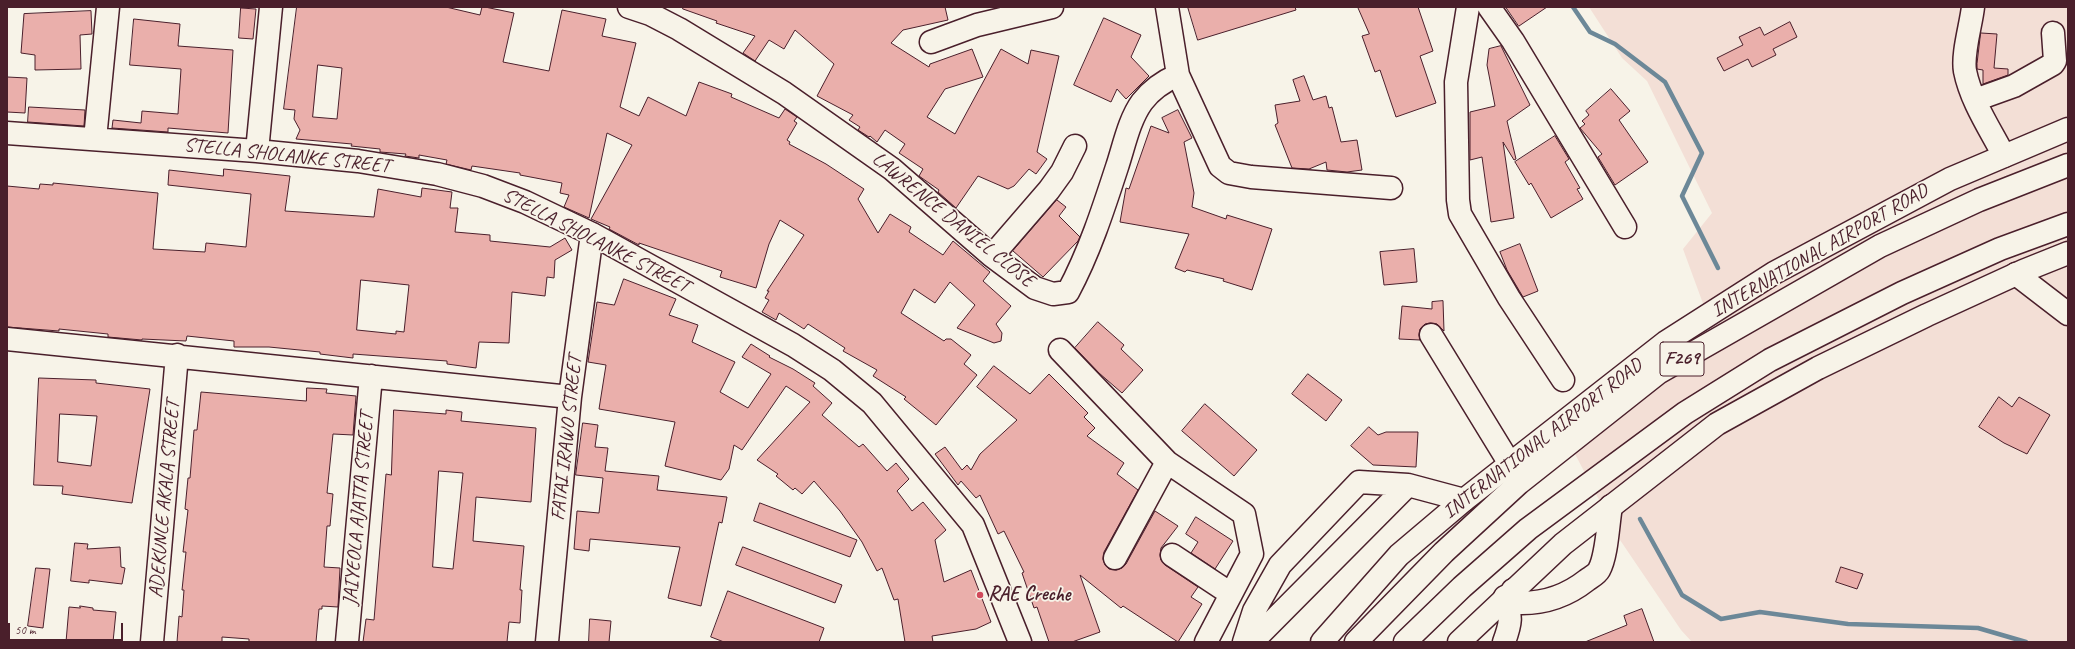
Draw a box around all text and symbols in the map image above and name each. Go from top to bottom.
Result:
street label: STELLA SHOLANKE STREET [183,133,391,179]
street label: LAWRENCE DANIEL CLOSE [867,147,1039,293]
street label: INTERNATIONAL AIRPORT ROAD [1707,179,1933,323]
street label: STELLA SHOLANKE STREET [498,183,694,299]
road number: F269 [1660,342,1704,376]
street label: FATAI IRAWO STREET [546,354,588,522]
street label: INTERNATIONAL AIRPORT ROAD [1439,354,1647,524]
street label: ADEKUNLE AKALA STREET [144,399,186,599]
street label: JAIYEOLA AJATTA STREET [339,411,379,607]
place label: RAE Creche [988,583,1071,607]
marker: RAE Creche [975,590,985,600]
scale bar [10,615,125,641]
text: 50 m [15,622,35,638]

